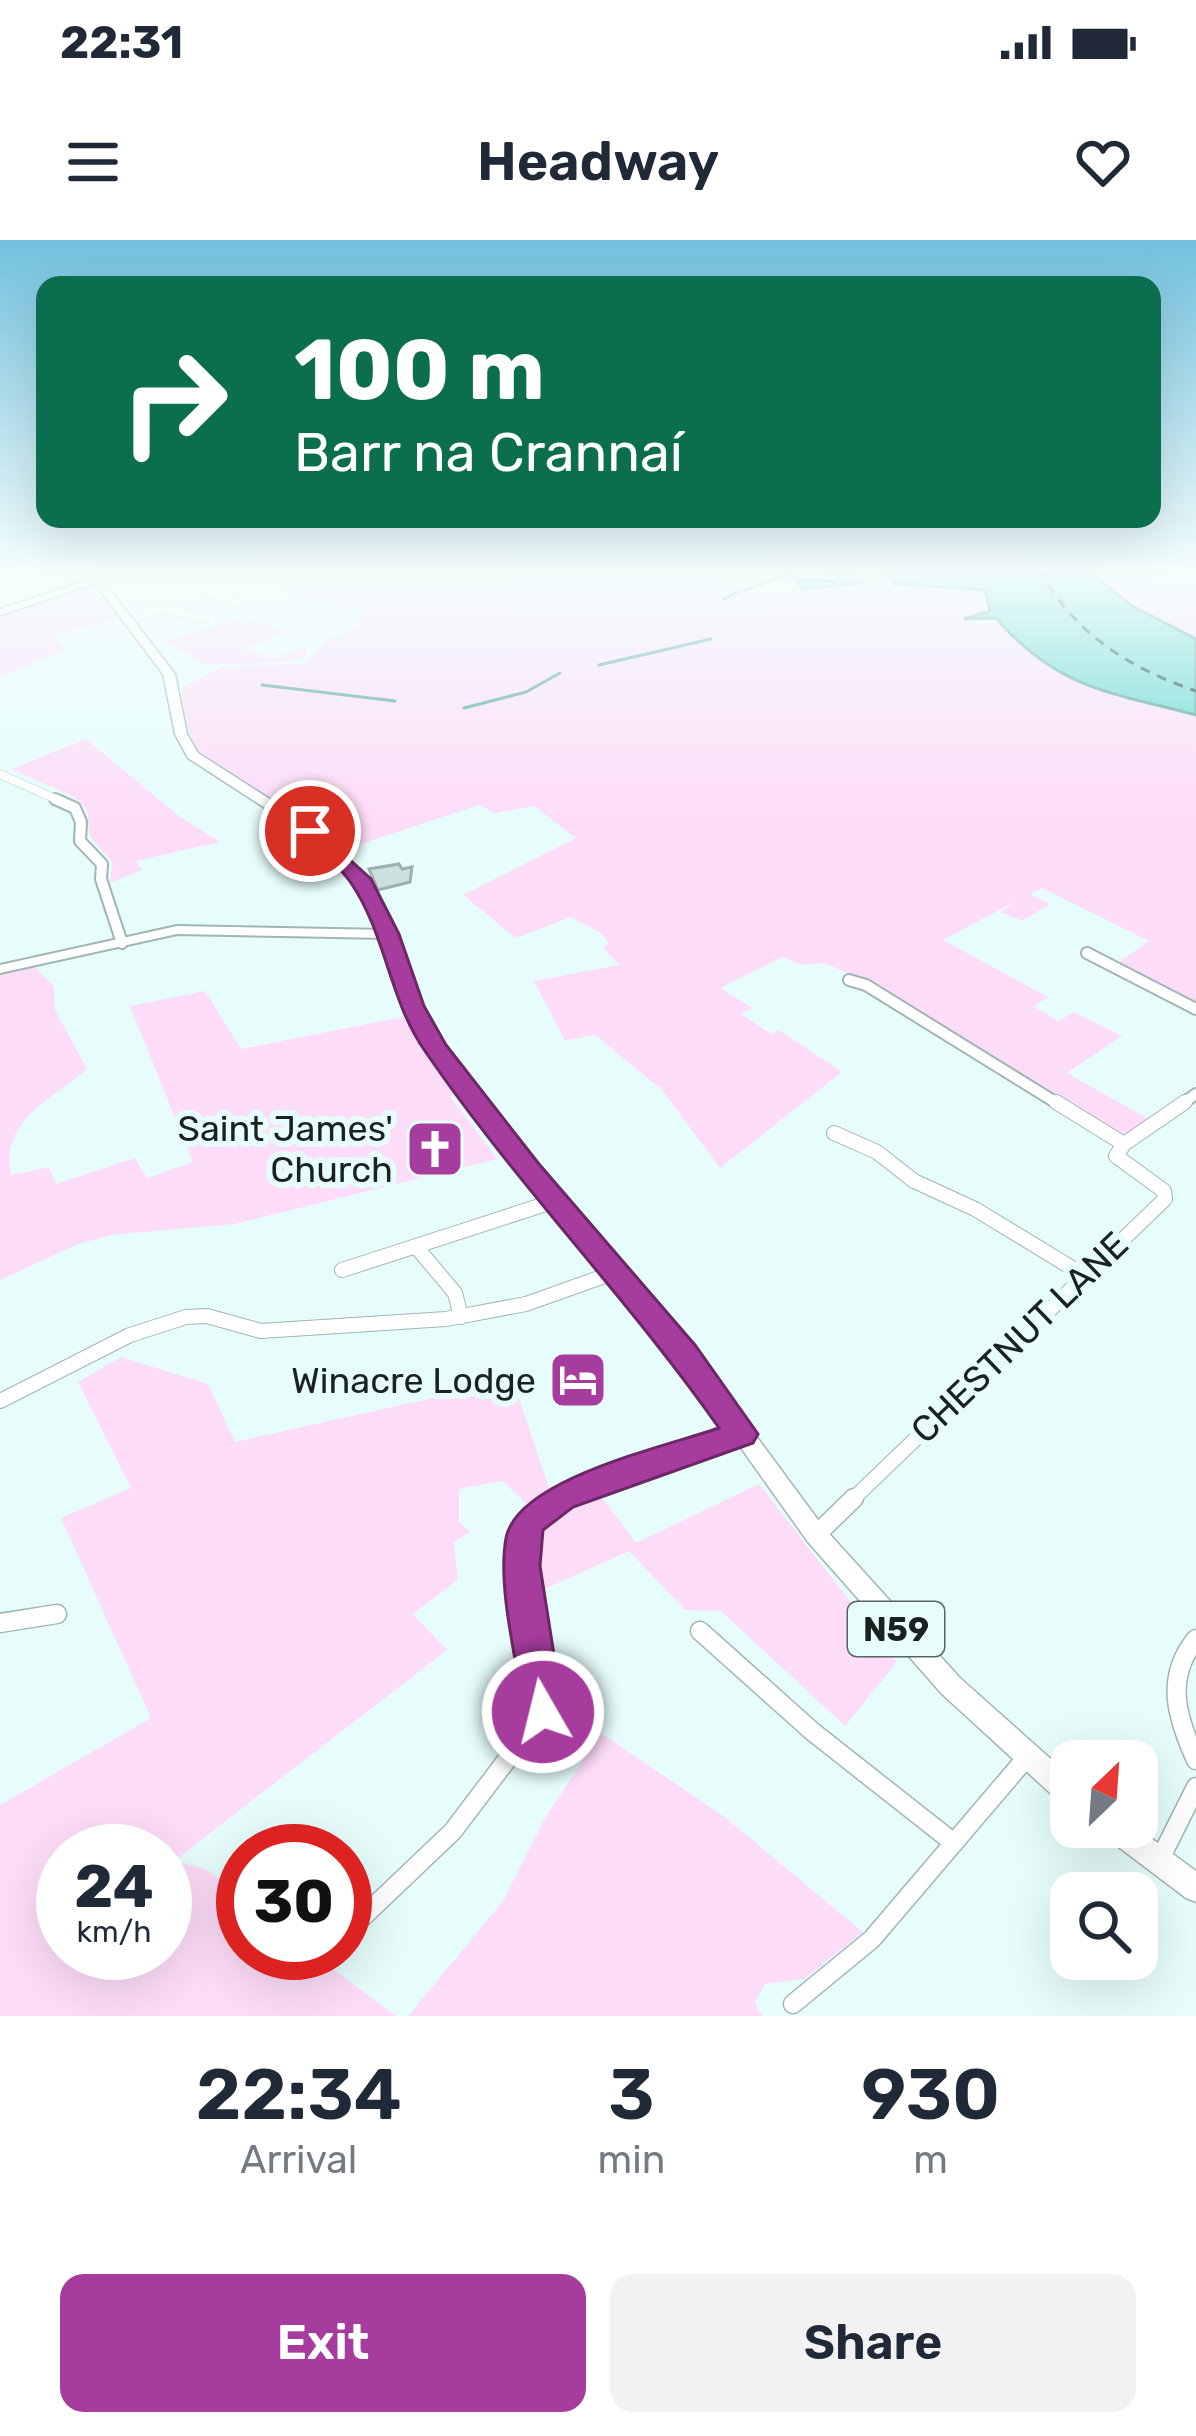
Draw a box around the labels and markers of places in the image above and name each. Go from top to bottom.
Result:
pin [259,780,361,882]
place label: Saint James' Church [178,1107,393,1191]
church icon: Saint James' Church [404,1118,466,1180]
hotel icon: Winacre Lodge [547,1349,609,1411]
place label: Winacre Lodge [291,1359,536,1402]

